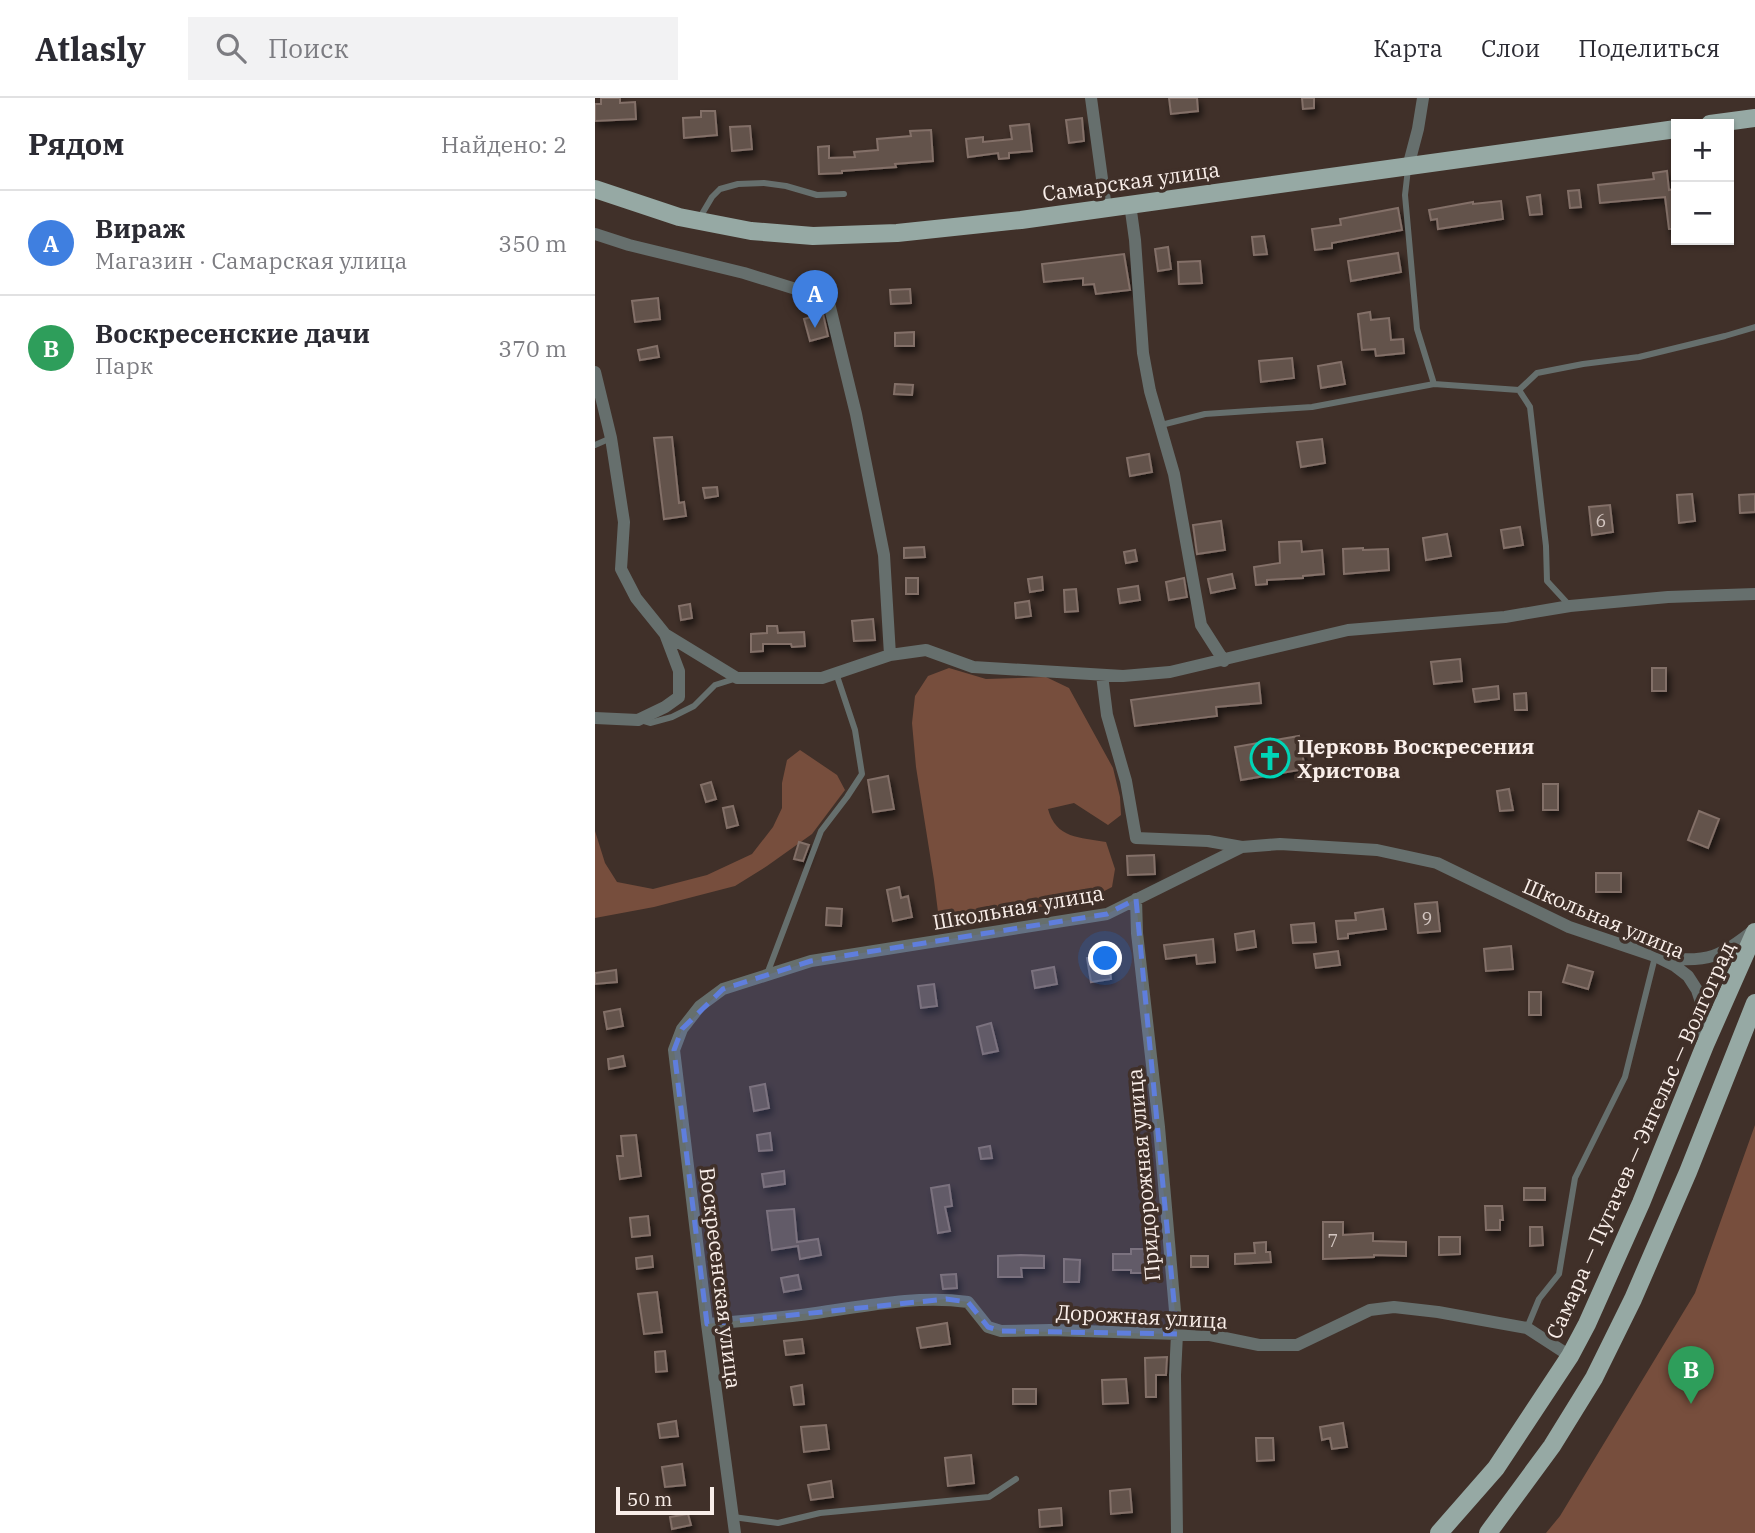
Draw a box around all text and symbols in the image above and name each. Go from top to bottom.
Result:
search box [188,17,678,80]
text: Atlasly [35,27,146,70]
icon: search [212,29,250,67]
text: Поиск [268,31,349,65]
text: Карта [1373,32,1443,64]
text: Слои [1481,32,1540,64]
text: Поделиться [1578,32,1720,64]
map controls [1671,119,1734,245]
button: + [1671,119,1734,182]
text: Рядом [28,124,124,163]
text: Найдено: 2 [441,129,567,159]
street label: Самарская улица [1040,155,1222,207]
button: − [1671,182,1734,245]
text: Вираж [95,211,185,245]
text: A [43,228,59,258]
text: 350 m [498,228,567,258]
text: Магазин · Самарская улица [95,245,407,275]
pin: A [792,270,838,328]
text: Воскресенские дачи [95,316,370,350]
text: B [43,333,59,363]
text: 370 m [498,333,567,363]
text: Парк [95,350,153,380]
house number: 6 [1596,509,1606,532]
place label: Церковь Воскресения Христова [1297,732,1535,784]
church icon: Церковь Воскресения Христова [1249,737,1291,779]
street label: Школьная улица [1519,871,1689,965]
street label: Школьная улица [930,878,1106,936]
house number: 9 [1422,907,1432,930]
street label: Самара — Пугачев — Энгельс — Волгоград [1539,937,1741,1343]
your location [1088,941,1122,975]
street label: Придорожная улица [1120,1067,1166,1283]
street label: Воскресенская улица [694,1166,748,1390]
house number: 7 [1328,1229,1338,1252]
street label: Дорожная улица [1055,1298,1229,1334]
pin: B [1668,1346,1714,1404]
scale bar [616,1484,714,1516]
text: 50 m [627,1487,672,1511]

